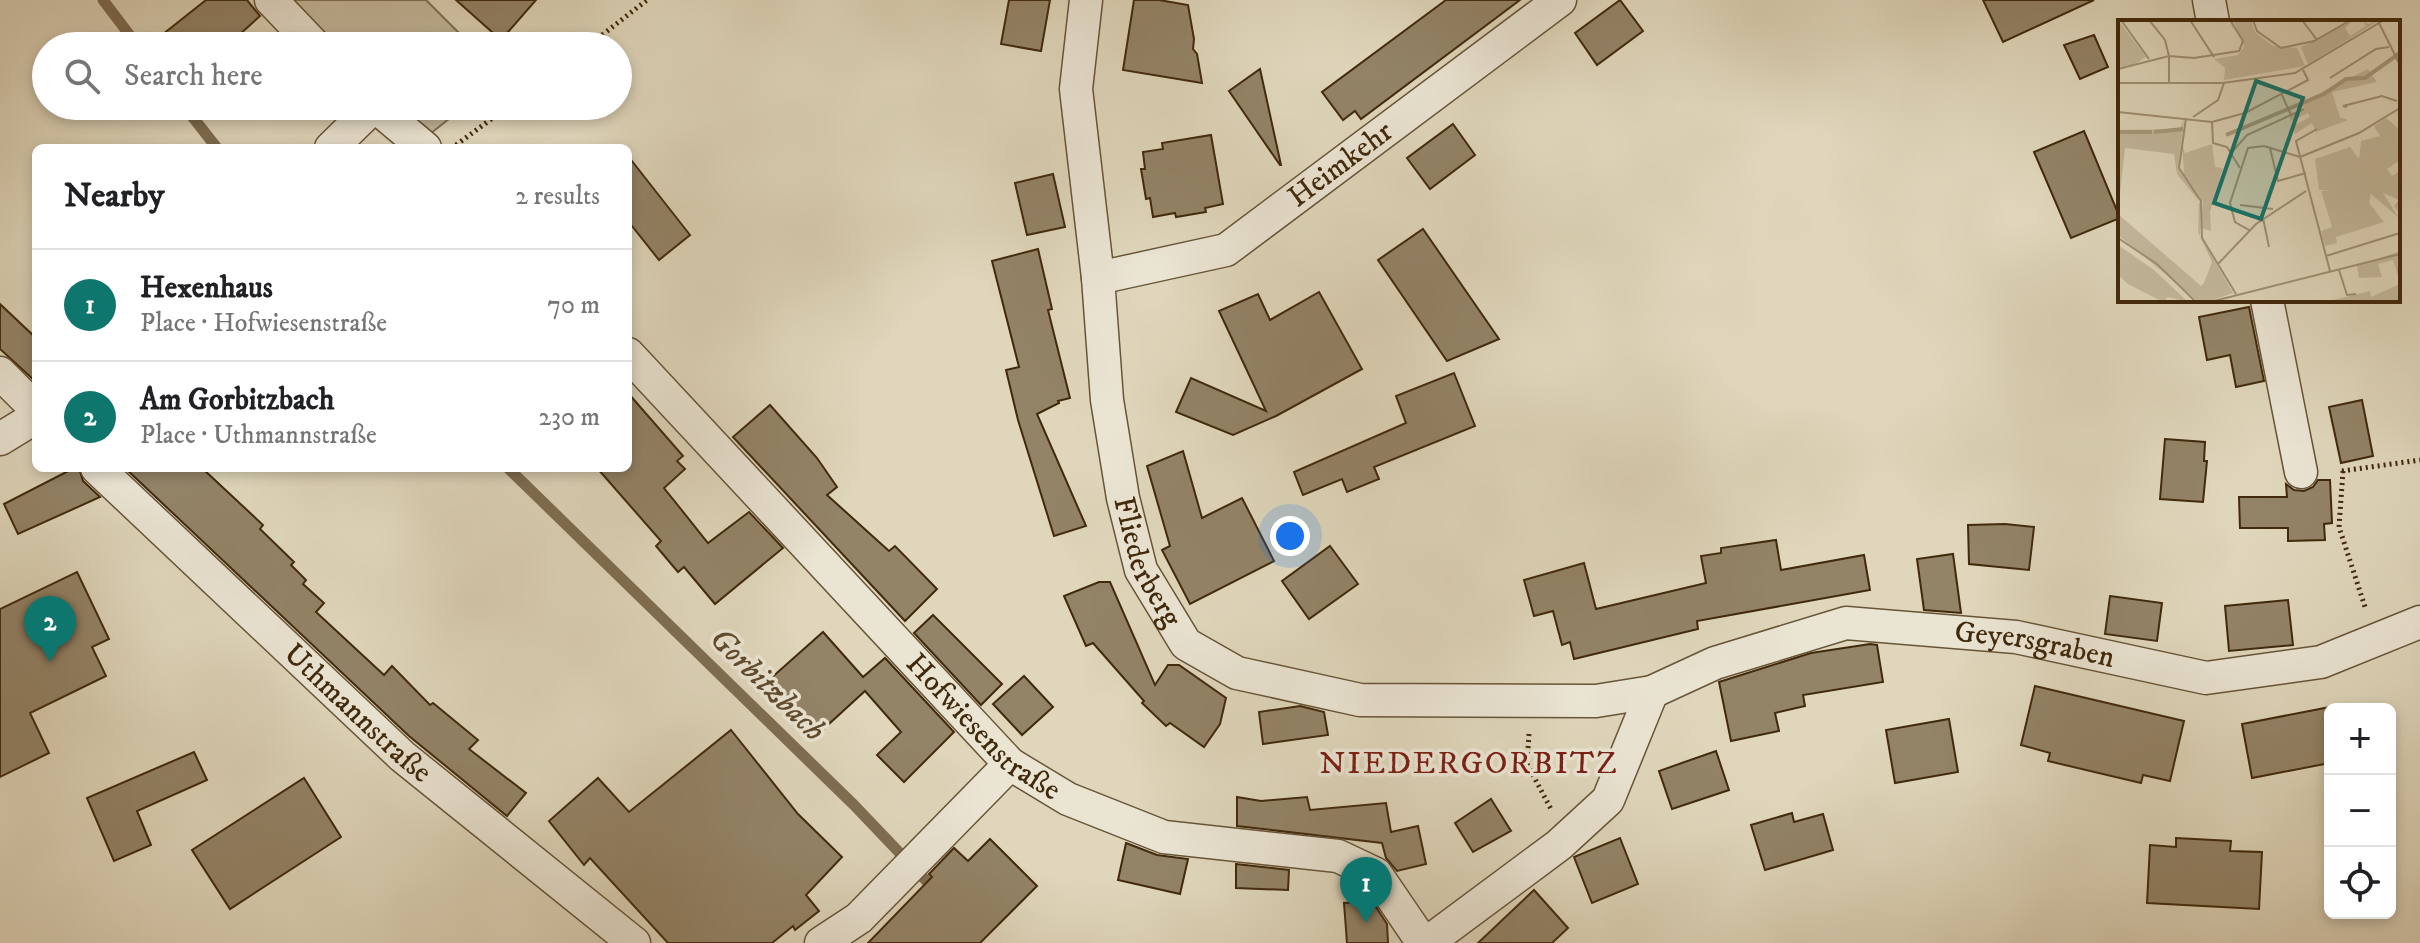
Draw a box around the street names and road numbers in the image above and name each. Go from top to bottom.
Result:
street label: Heimkehr [1281,113,1400,216]
street label: Fliederberg [1105,493,1190,634]
street label: Geyersgraben [1953,614,2118,676]
street label: Uthmannstraße [276,636,439,791]
street label: Hofwiesenstraße [898,646,1067,809]

